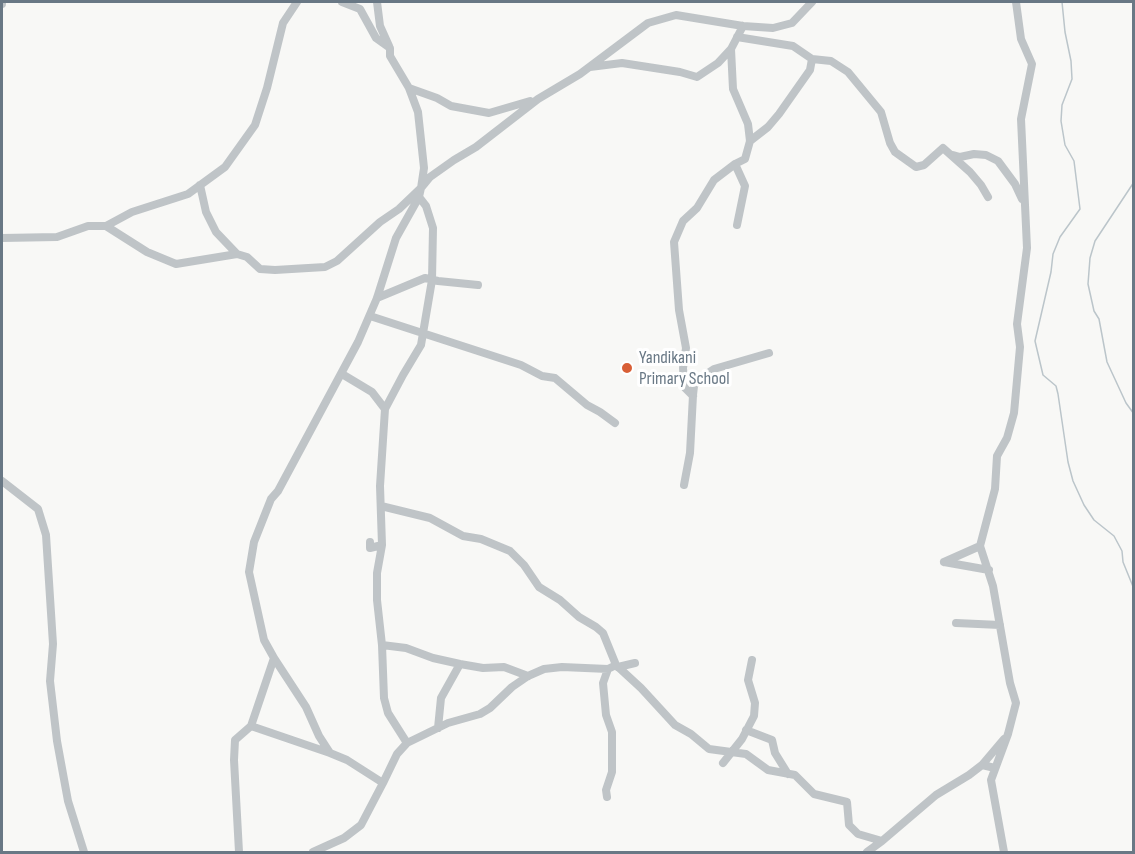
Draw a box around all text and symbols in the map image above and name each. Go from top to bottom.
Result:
place label: Yandikani Primary School [639,347,730,389]
marker: Yandikani Primary School [620,361,634,375]

